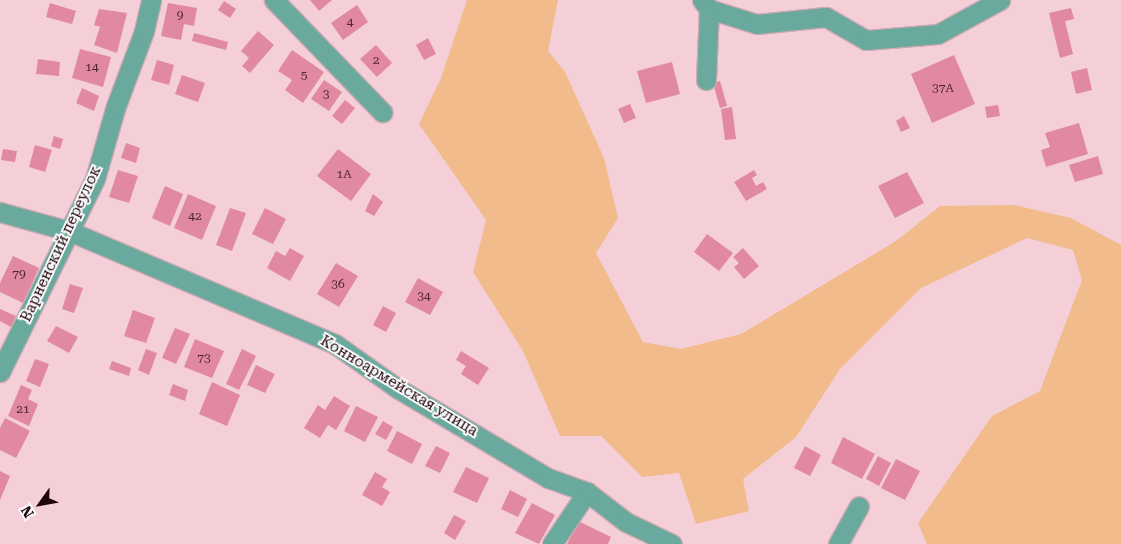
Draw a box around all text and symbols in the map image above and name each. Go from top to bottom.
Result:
house number: 9 [177,9,183,23]
house number: 4 [347,16,353,30]
house number: 2 [373,54,379,68]
house number: 14 [85,61,99,75]
house number: 5 [301,69,307,83]
house number: 37А [932,82,954,96]
house number: 3 [323,88,329,102]
street label: Варненский переулок [17,163,105,325]
house number: 1А [336,168,352,182]
house number: 42 [188,210,202,224]
house number: 79 [12,268,26,282]
house number: 36 [331,278,345,292]
house number: 34 [417,290,431,304]
street label: Конноармейская улица [317,332,481,440]
house number: 73 [197,352,211,366]
house number: 21 [16,403,30,417]
north arrow [15,479,65,529]
text: N [18,503,37,521]

